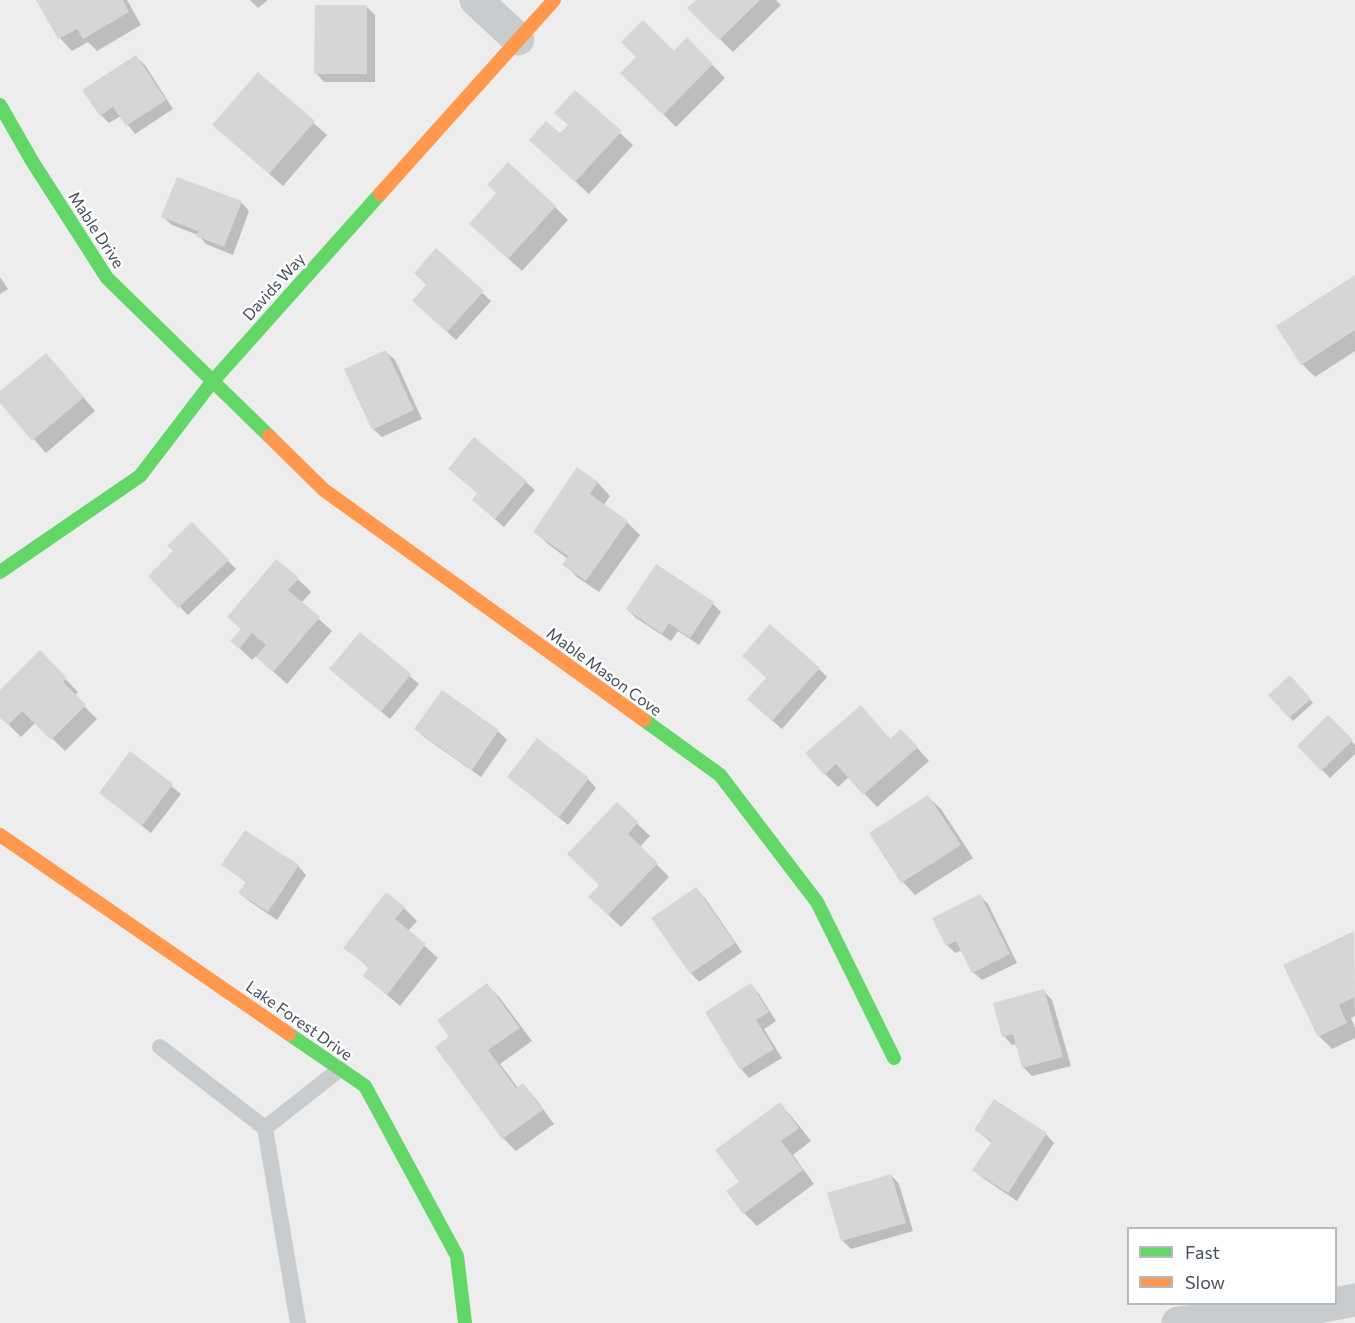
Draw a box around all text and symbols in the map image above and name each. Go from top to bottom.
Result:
street label: Mable Drive [64,188,128,272]
street label: Davids Way [239,249,309,325]
street label: Mable Mason Cove [543,624,665,720]
street label: Lake Forest Drive [242,977,356,1065]
legend [1127,1227,1337,1305]
text: Fast [1185,1241,1220,1263]
text: Slow [1185,1271,1225,1293]

